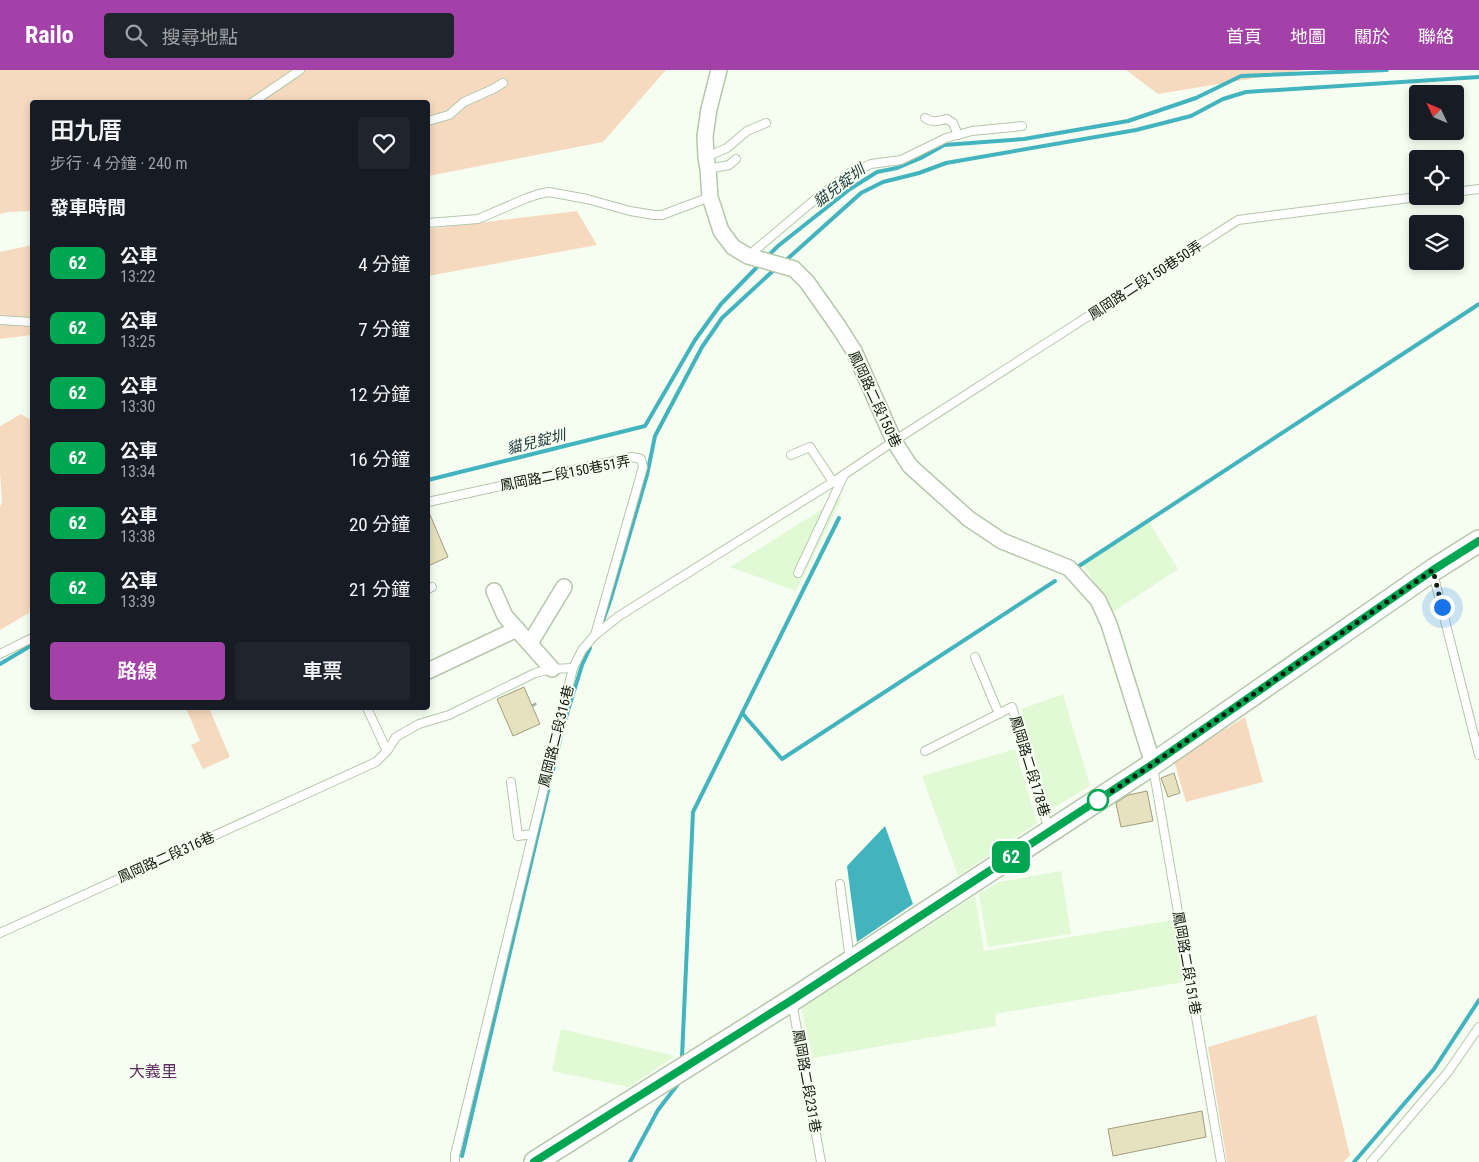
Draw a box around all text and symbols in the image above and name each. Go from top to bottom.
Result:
search box [104,13,454,58]
text: Railo [25,21,74,49]
icon: search [122,21,150,49]
text: 搜尋地點 [162,26,238,49]
text: 首頁 [1226,26,1262,47]
text: 地圖 [1290,26,1326,47]
text: 關於 [1354,26,1390,47]
text: 聯絡 [1418,26,1454,47]
north arrow [1409,85,1464,140]
map controls [1409,85,1464,270]
text: 田九厝 [50,117,122,145]
button: heart [358,117,410,169]
button: locate [1409,150,1464,205]
text: 步行 · 4 分鐘 · 240 m [50,154,187,173]
water label: 貓兒錠圳 [810,160,870,211]
text: 發車時間 [50,196,126,219]
button: layers [1409,215,1464,270]
street label: 鳳岡路二段150巷50弄 [1085,237,1205,323]
text: 公車 [120,244,158,267]
text: 62 [68,252,87,273]
text: 4 分鐘 [358,253,410,276]
text: 13:22 [120,267,155,286]
text: 公車 [120,309,158,332]
text: 62 [68,317,87,338]
text: 7 分鐘 [358,318,410,341]
text: 13:25 [120,332,155,351]
street label: 鳳岡路二段150巷 [846,348,904,450]
text: 公車 [120,374,158,397]
text: 62 [68,382,87,403]
text: 12 分鐘 [349,383,410,406]
text: 13:30 [120,397,155,416]
water label: 貓兒錠圳 [505,426,569,458]
text: 公車 [120,439,158,462]
text: 62 [68,447,87,468]
text: 16 分鐘 [349,448,410,471]
street label: 鳳岡路二段150巷51弄 [498,452,632,494]
text: 13:34 [120,462,155,481]
text: 公車 [120,504,158,527]
text: 62 [68,512,87,533]
text: 20 分鐘 [349,513,410,536]
text: 13:38 [120,527,155,546]
text: 公車 [120,569,158,592]
text: 62 [68,577,87,598]
text: 21 分鐘 [349,578,410,601]
text: 13:39 [120,592,155,611]
your location [1430,595,1455,620]
button: 路線 [50,642,225,700]
button: 車票 [235,642,410,700]
street label: 鳳岡路二段316巷 [536,683,576,789]
street label: 鳳岡路二段178巷 [1007,714,1053,818]
unlabelled marker [1087,789,1109,811]
street label: 鳳岡路二段316巷 [115,828,217,886]
line badge: 62 [988,841,1034,873]
text: 62 [1002,846,1020,867]
street label: 鳳岡路二段151巷 [1170,910,1204,1016]
street label: 鳳岡路二段231巷 [790,1028,824,1134]
district label: 大義里 [129,1062,177,1081]

